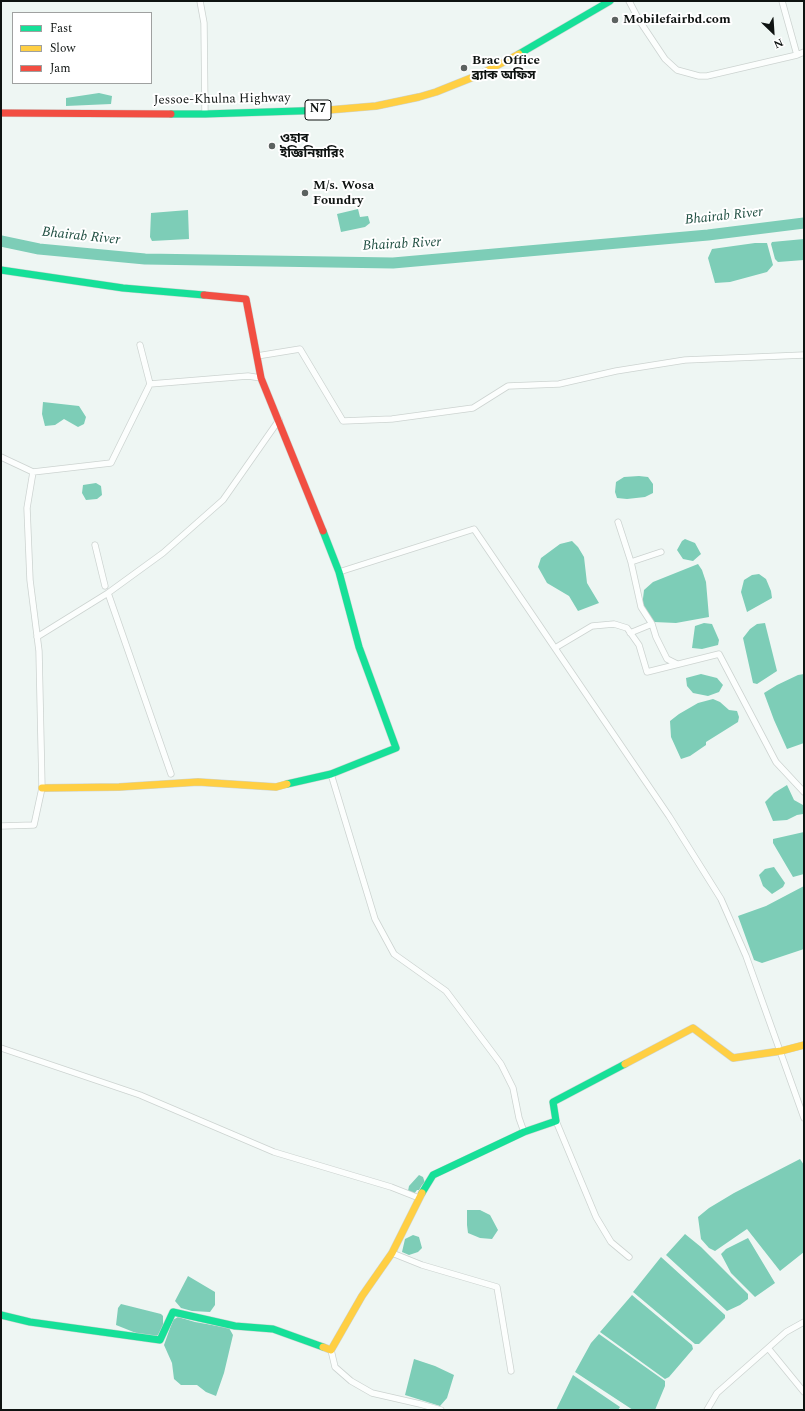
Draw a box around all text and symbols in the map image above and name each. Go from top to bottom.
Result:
legend [12,12,152,84]
place label: Mobilefairbd.com [623,12,731,28]
north arrow [753,12,793,52]
marker: Mobilefairbd.com [610,15,620,25]
text: Fast [50,19,72,38]
text: N [771,34,786,53]
text: Slow [50,39,75,58]
place label: Brac Office ব্র্যাক অফিস [472,53,540,84]
text: Jam [50,59,71,78]
marker: Brac Office ব্র্যাক অফিস [459,63,469,73]
street label: Jessoe-Khulna Highway [153,91,291,109]
road number: N7 [305,100,331,120]
place label: ওহাব ইজ্ঞিনিয়ারিং [280,131,344,162]
marker: ওহাব ইজ্ঞিনিয়ারিং [267,141,277,151]
place label: M/s. Wosa Foundry [313,178,374,209]
marker: M/s. Wosa Foundry [300,188,310,198]
water label: Bhairab River [684,205,764,229]
water label: Bhairab River [41,225,121,249]
water label: Bhairab River [362,235,442,255]

